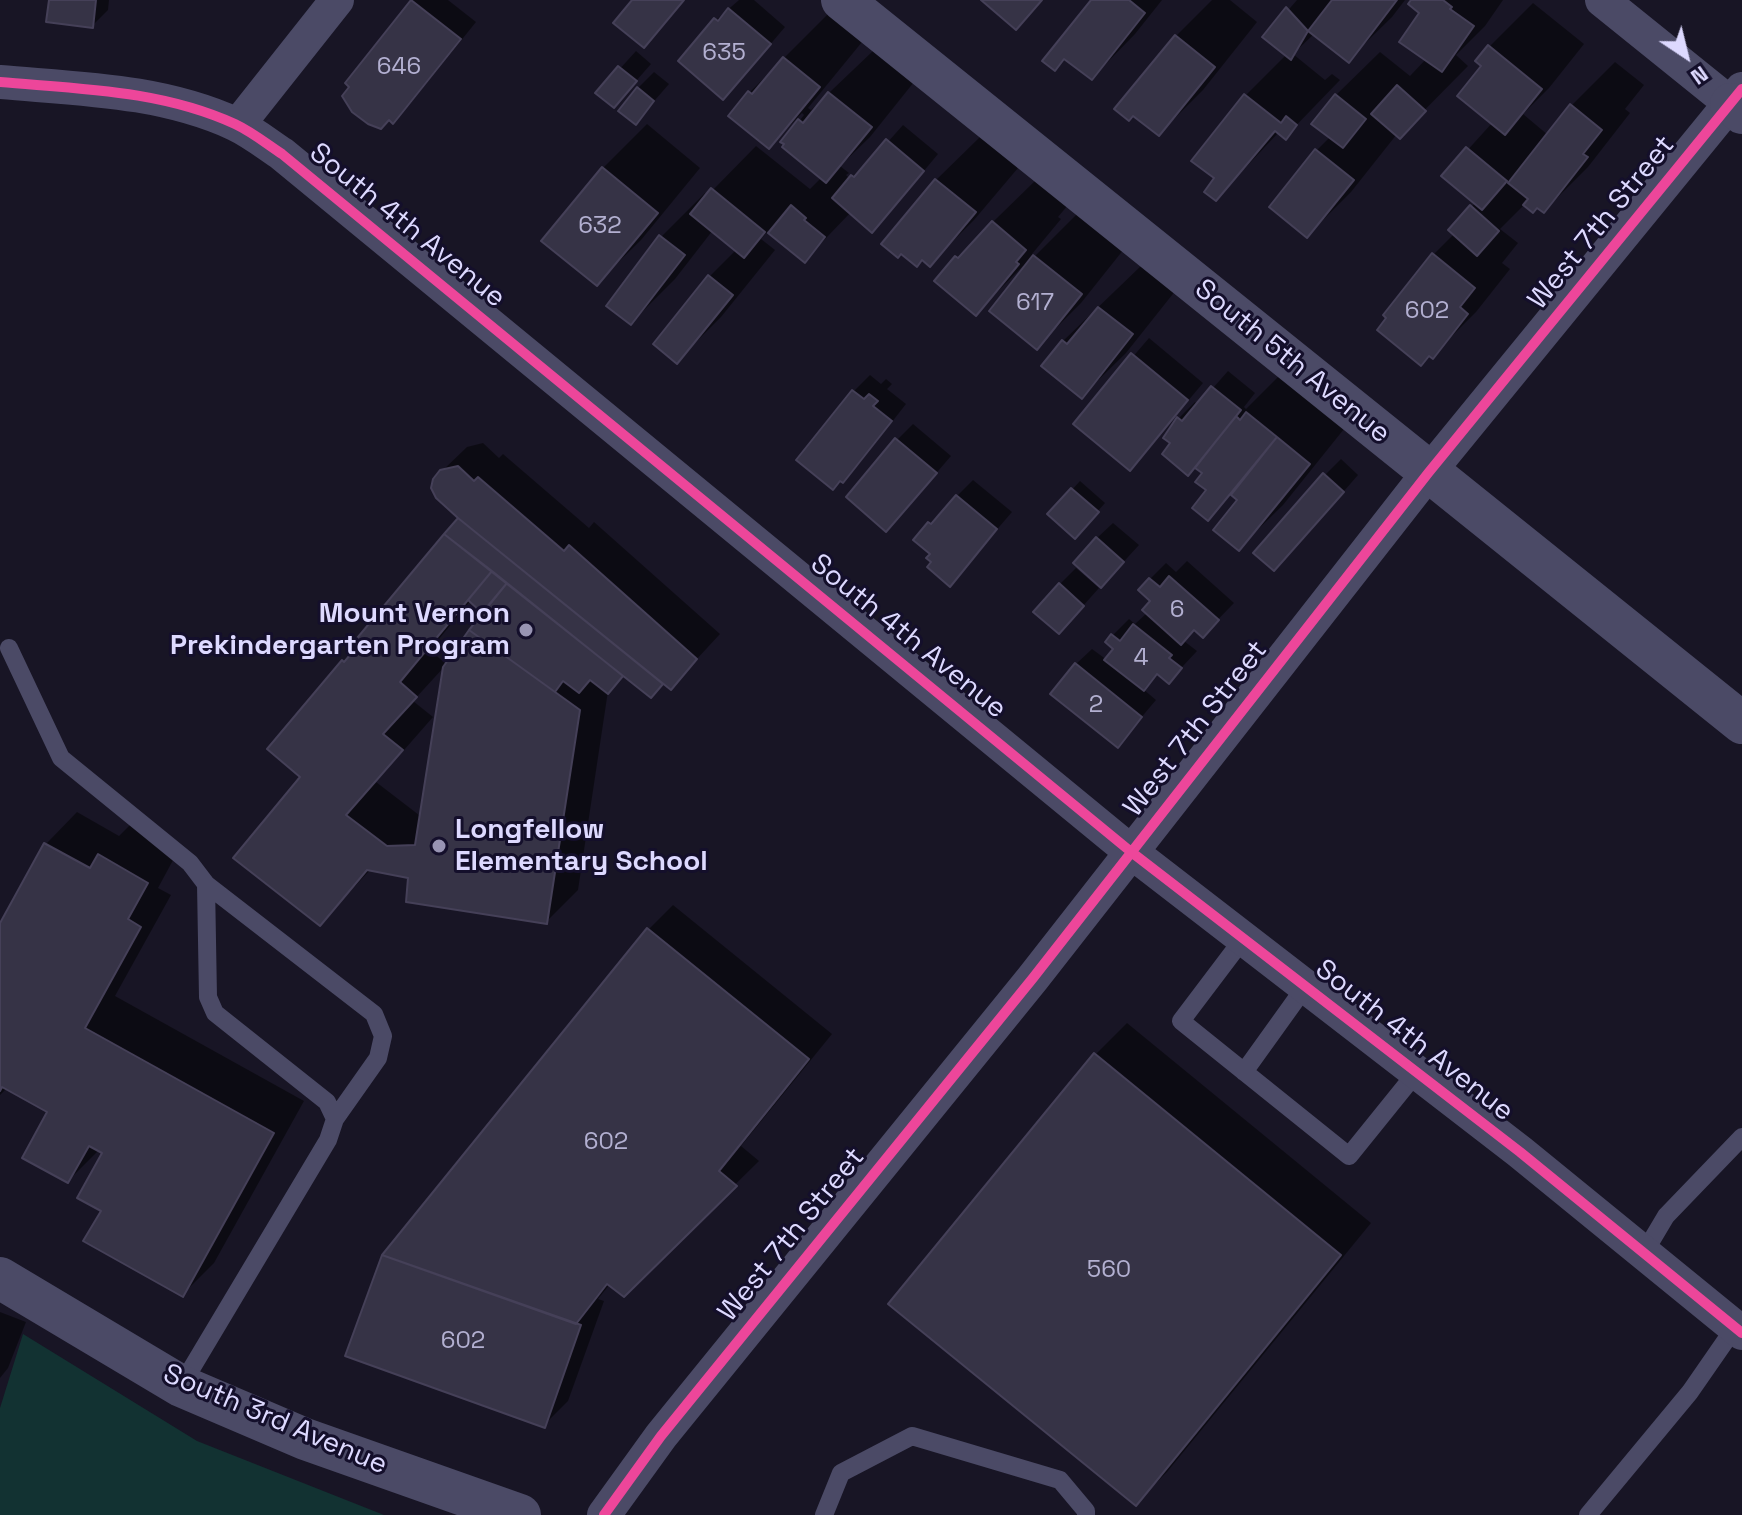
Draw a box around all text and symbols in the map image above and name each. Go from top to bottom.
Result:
north arrow [1646,16,1726,96]
house number: 635 [702,39,746,67]
house number: 646 [377,53,421,81]
text: N [1686,60,1714,91]
street label: West 7th Street [1522,129,1682,317]
street label: South 4th Avenue [302,137,512,315]
house number: 632 [578,212,622,240]
street label: South 5th Avenue [1187,273,1397,451]
house number: 617 [1016,289,1054,317]
house number: 602 [1405,297,1449,325]
street label: South 4th Avenue [803,548,1013,726]
house number: 6 [1170,596,1184,624]
place label: Mount Vernon Prekindergarten Program [170,597,510,663]
marker: Mount Vernon Prekindergarten Program [517,621,535,639]
street label: West 7th Street [1117,634,1275,824]
house number: 4 [1134,644,1148,672]
house number: 2 [1089,691,1103,719]
place label: Longfellow Elementary School [455,813,708,879]
marker: Longfellow Elementary School [430,837,448,855]
street label: South 4th Avenue [1308,953,1520,1129]
house number: 602 [584,1128,628,1156]
street label: West 7th Street [712,1141,872,1329]
house number: 560 [1087,1256,1131,1284]
house number: 602 [441,1327,485,1355]
street label: South 3rd Avenue [158,1358,392,1482]

